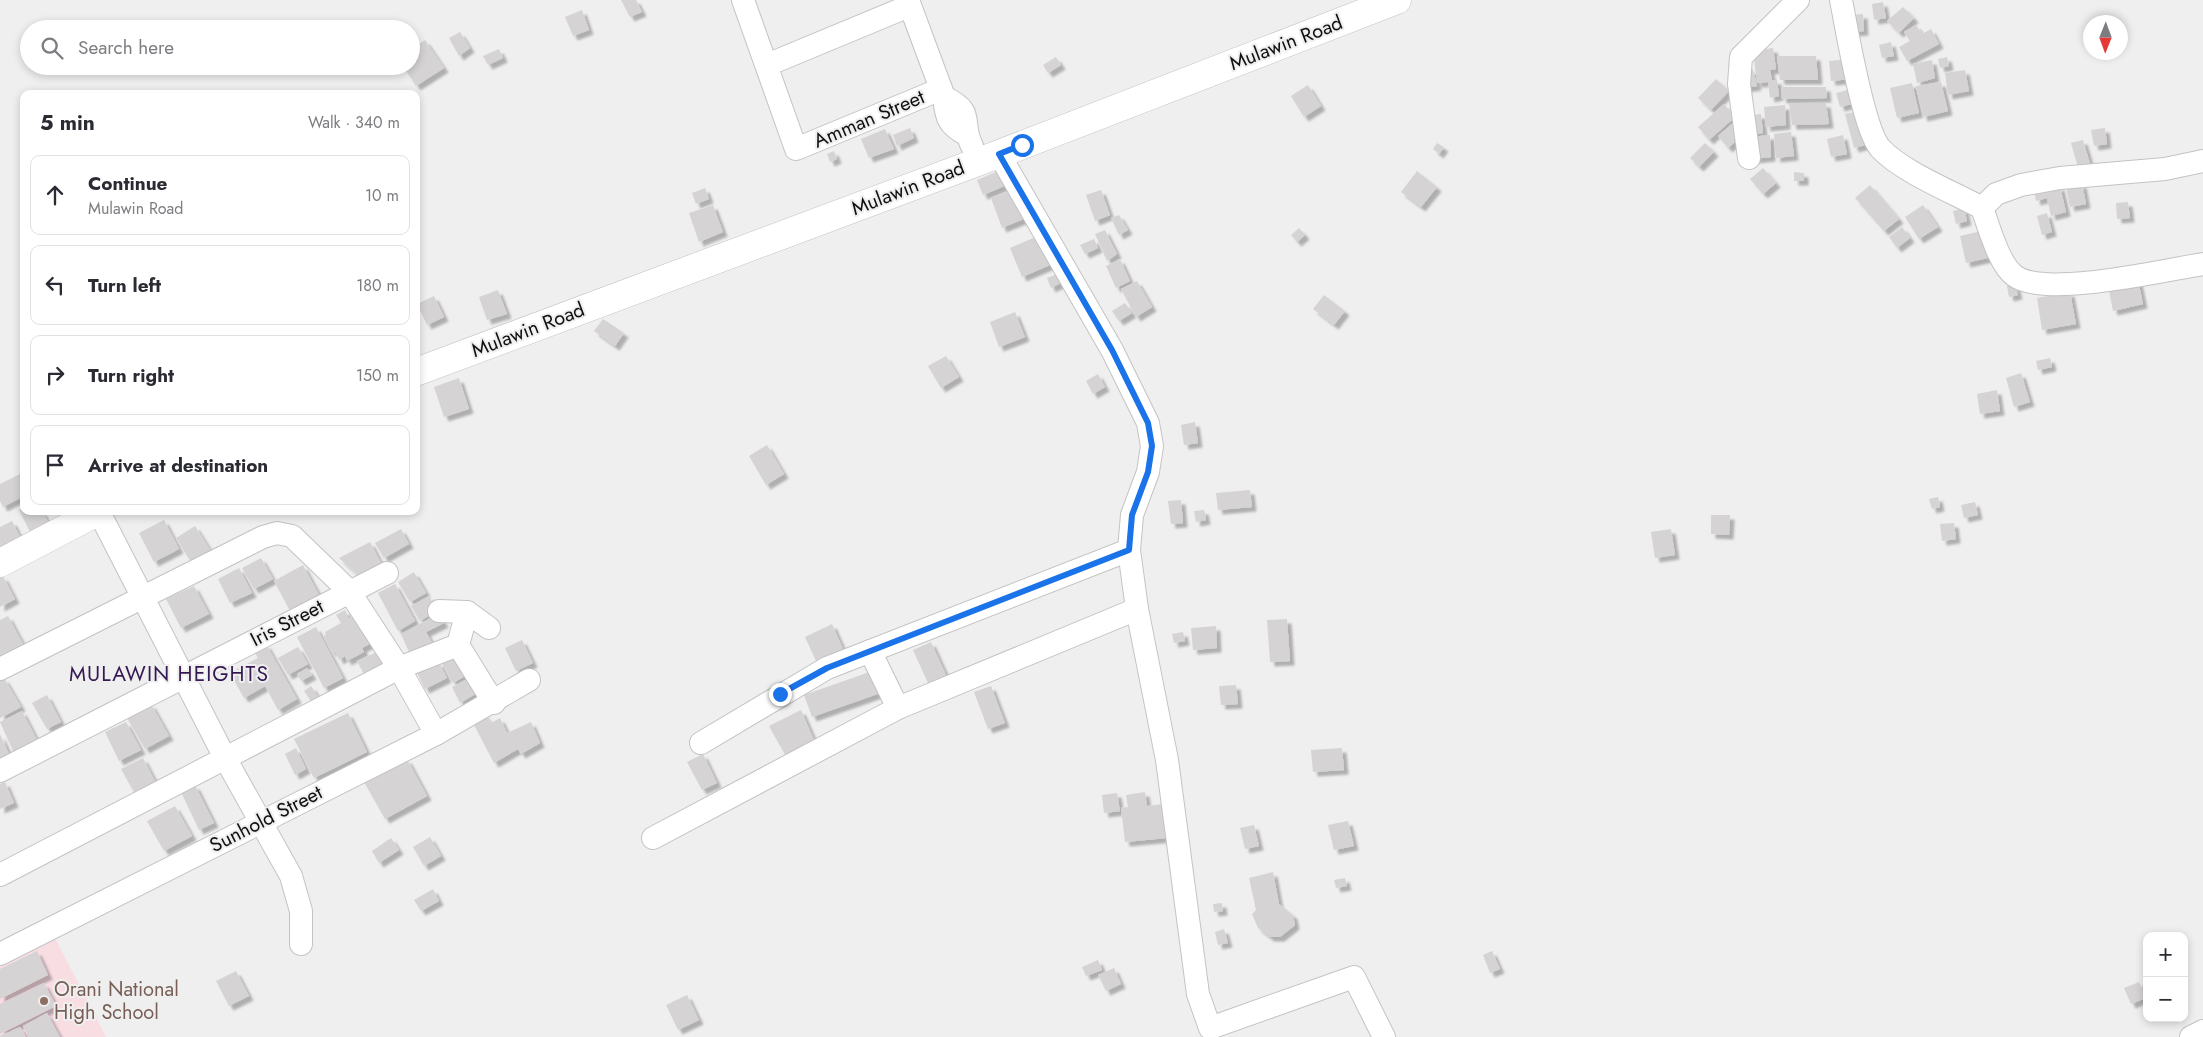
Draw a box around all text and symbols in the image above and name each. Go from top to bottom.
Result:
street label: Mulawin Road [1225,8,1347,78]
north arrow [2083,15,2128,60]
search box [20,20,420,75]
icon: search [38,34,66,62]
text: Search here [78,34,174,61]
street label: Amman Street [809,82,929,155]
text: 5 min [40,108,95,138]
text: Walk · 340 m [308,111,400,134]
route start [1011,134,1034,157]
street label: Mulawin Road [847,153,969,223]
text: Continue [88,170,167,197]
icon: ahead [41,181,69,209]
text: 10 m [365,184,399,207]
text: Mulawin Road [88,197,183,220]
icon: left [41,271,69,299]
text: Turn left [88,272,161,299]
text: 180 m [356,274,399,297]
street label: Mulawin Road [467,295,589,365]
icon: right [41,361,69,389]
text: Turn right [88,362,174,389]
text: 150 m [356,364,399,387]
icon: arrive [41,451,69,479]
text: Arrive at destination [88,452,268,479]
street label: Iris Street [245,592,329,654]
district label: MULAWIN HEIGHTS [69,659,269,689]
route end [769,683,792,706]
street label: Sunhold Street [205,778,328,860]
map controls [2143,932,2188,1022]
button: + [2143,932,2188,977]
place label: Orani National High School [54,975,179,1027]
button: − [2143,977,2188,1022]
marker: Orani National High School [38,995,50,1007]

